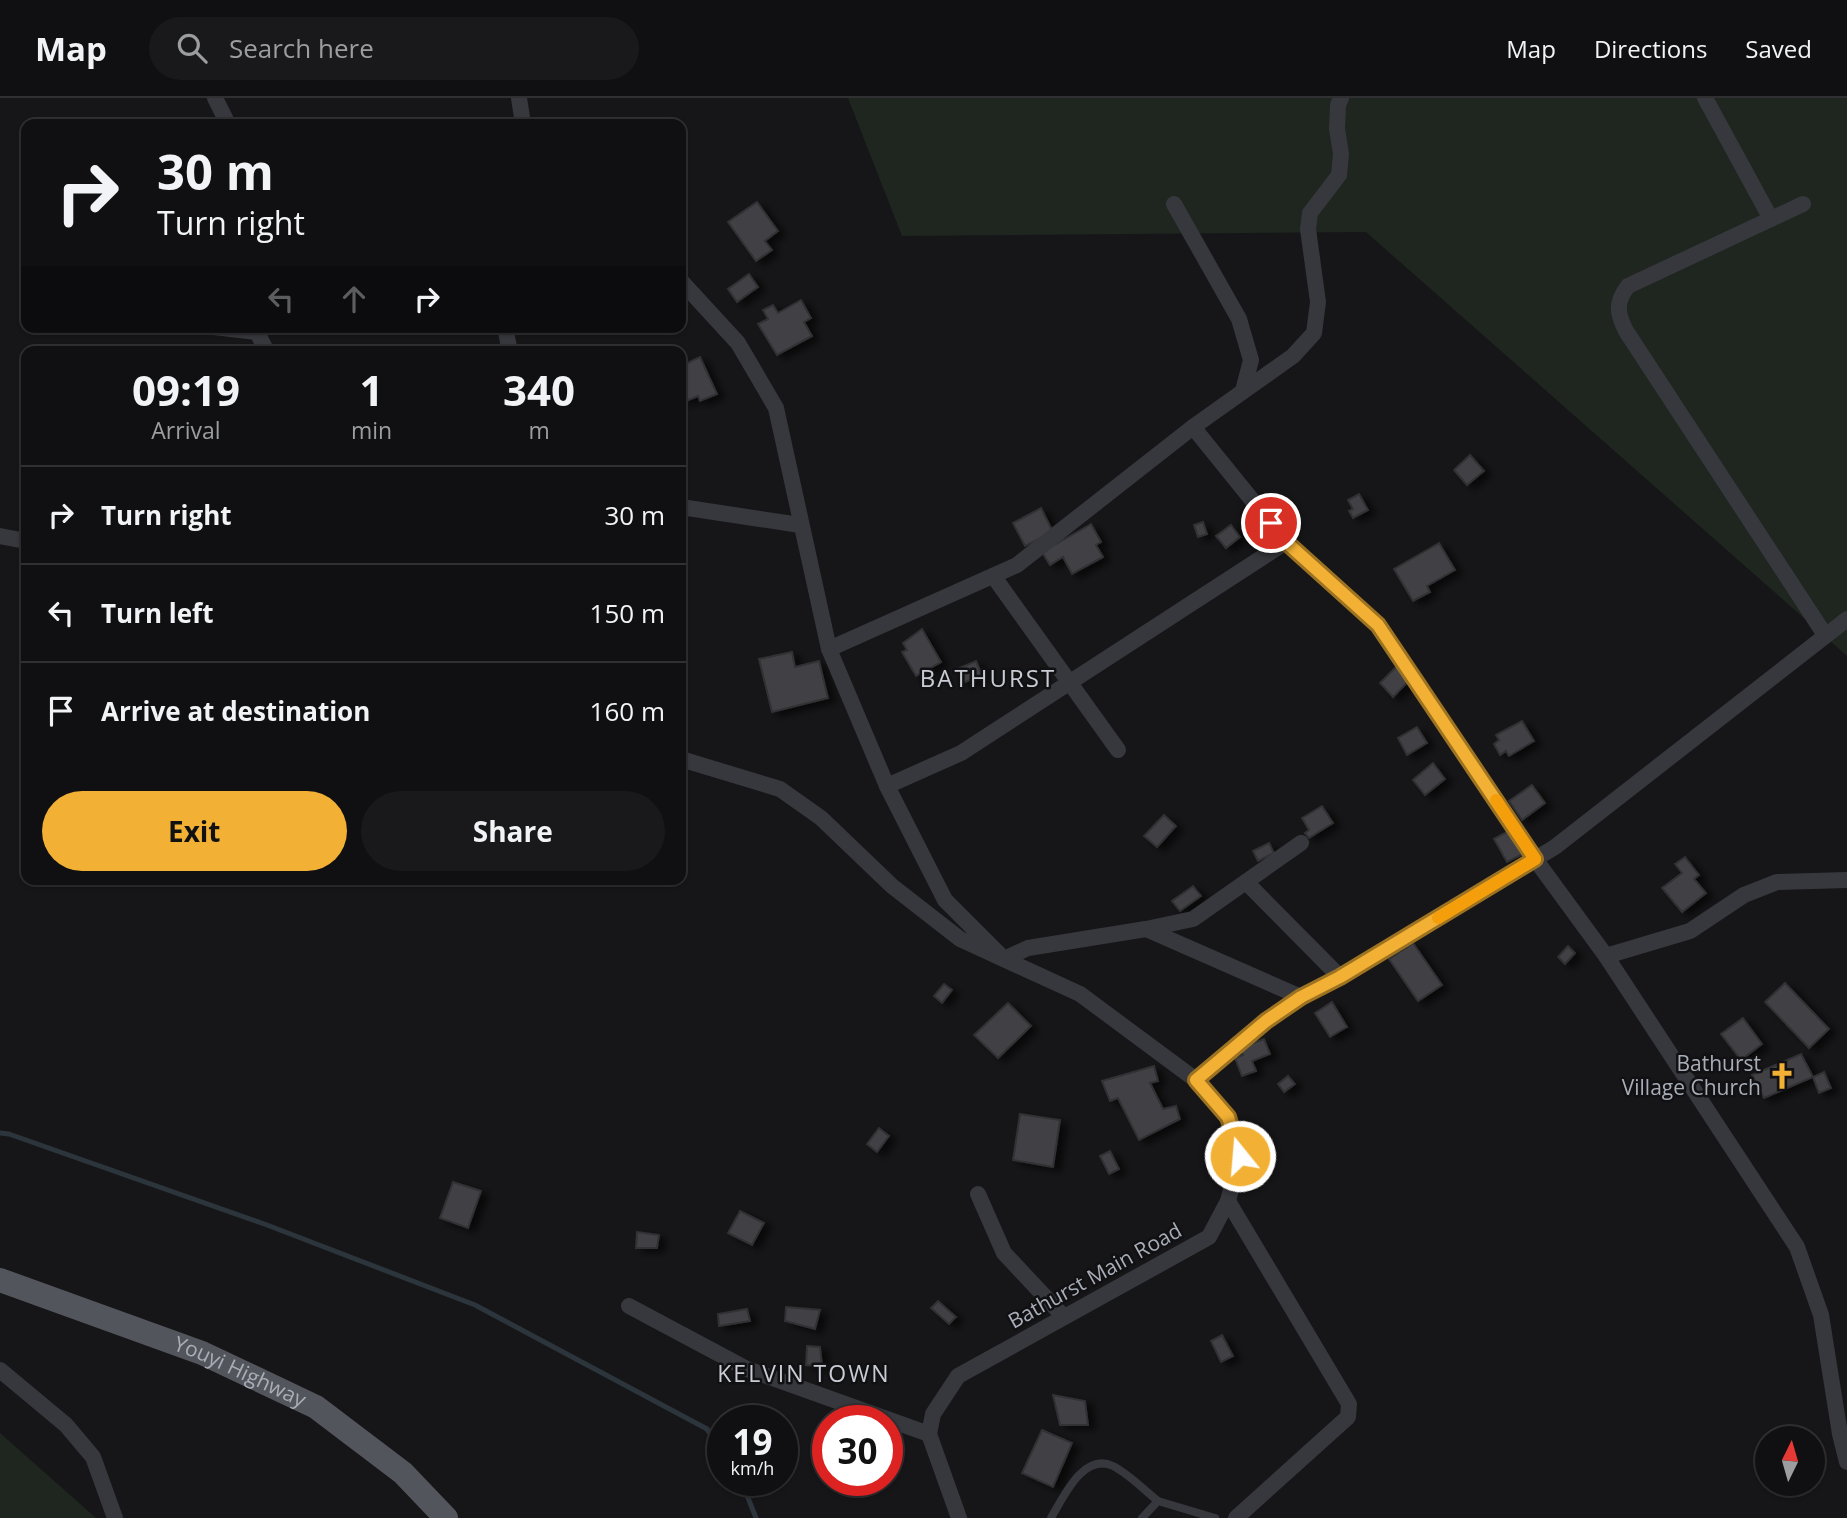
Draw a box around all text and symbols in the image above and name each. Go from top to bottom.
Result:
search box [149,17,639,80]
text: Map [35,26,107,71]
icon: search [173,29,211,67]
text: Search here [229,30,374,66]
text: Map [1506,32,1556,65]
text: Directions [1594,32,1707,65]
text: Saved [1745,32,1812,65]
text: 30 m [157,138,274,204]
icon: right [42,147,133,238]
text: Turn right [157,201,305,244]
icon: left [262,280,300,318]
icon: ahead [335,280,373,318]
icon: right [408,280,446,318]
text: 09:19 [132,361,240,418]
text: 1 [359,361,384,418]
text: 340 [503,361,575,418]
text: Arrival [151,414,221,446]
text: min [351,414,392,446]
text: m [528,414,550,446]
pin [1241,493,1301,553]
icon: right [42,496,80,534]
text: Turn right [101,497,232,533]
text: 30 m [604,497,665,533]
icon: arrive [1252,504,1290,542]
icon: left [42,594,80,632]
text: Turn left [101,595,213,631]
text: 150 m [590,595,665,631]
district label: BATHURST [920,661,1056,694]
icon: arrive [42,692,80,730]
text: Arrive at destination [101,693,370,729]
text: 160 m [590,693,665,729]
button: Exit [42,791,347,871]
button: Share [361,791,665,871]
place label: Bathurst Village Church [1622,1049,1761,1101]
church icon: Bathurst Village Church [1767,1061,1797,1091]
position arrow [1203,1119,1277,1193]
street label: Bathurst Main Road [1003,1216,1186,1334]
street label: Youyi Highway [170,1329,311,1413]
district label: KELVIN TOWN [717,1357,891,1389]
speed limit sign: 30 [812,1405,903,1496]
text: 19 [732,1418,773,1465]
north arrow [1755,1426,1825,1496]
map controls [1755,1426,1825,1496]
text: km/h [731,1456,774,1480]

